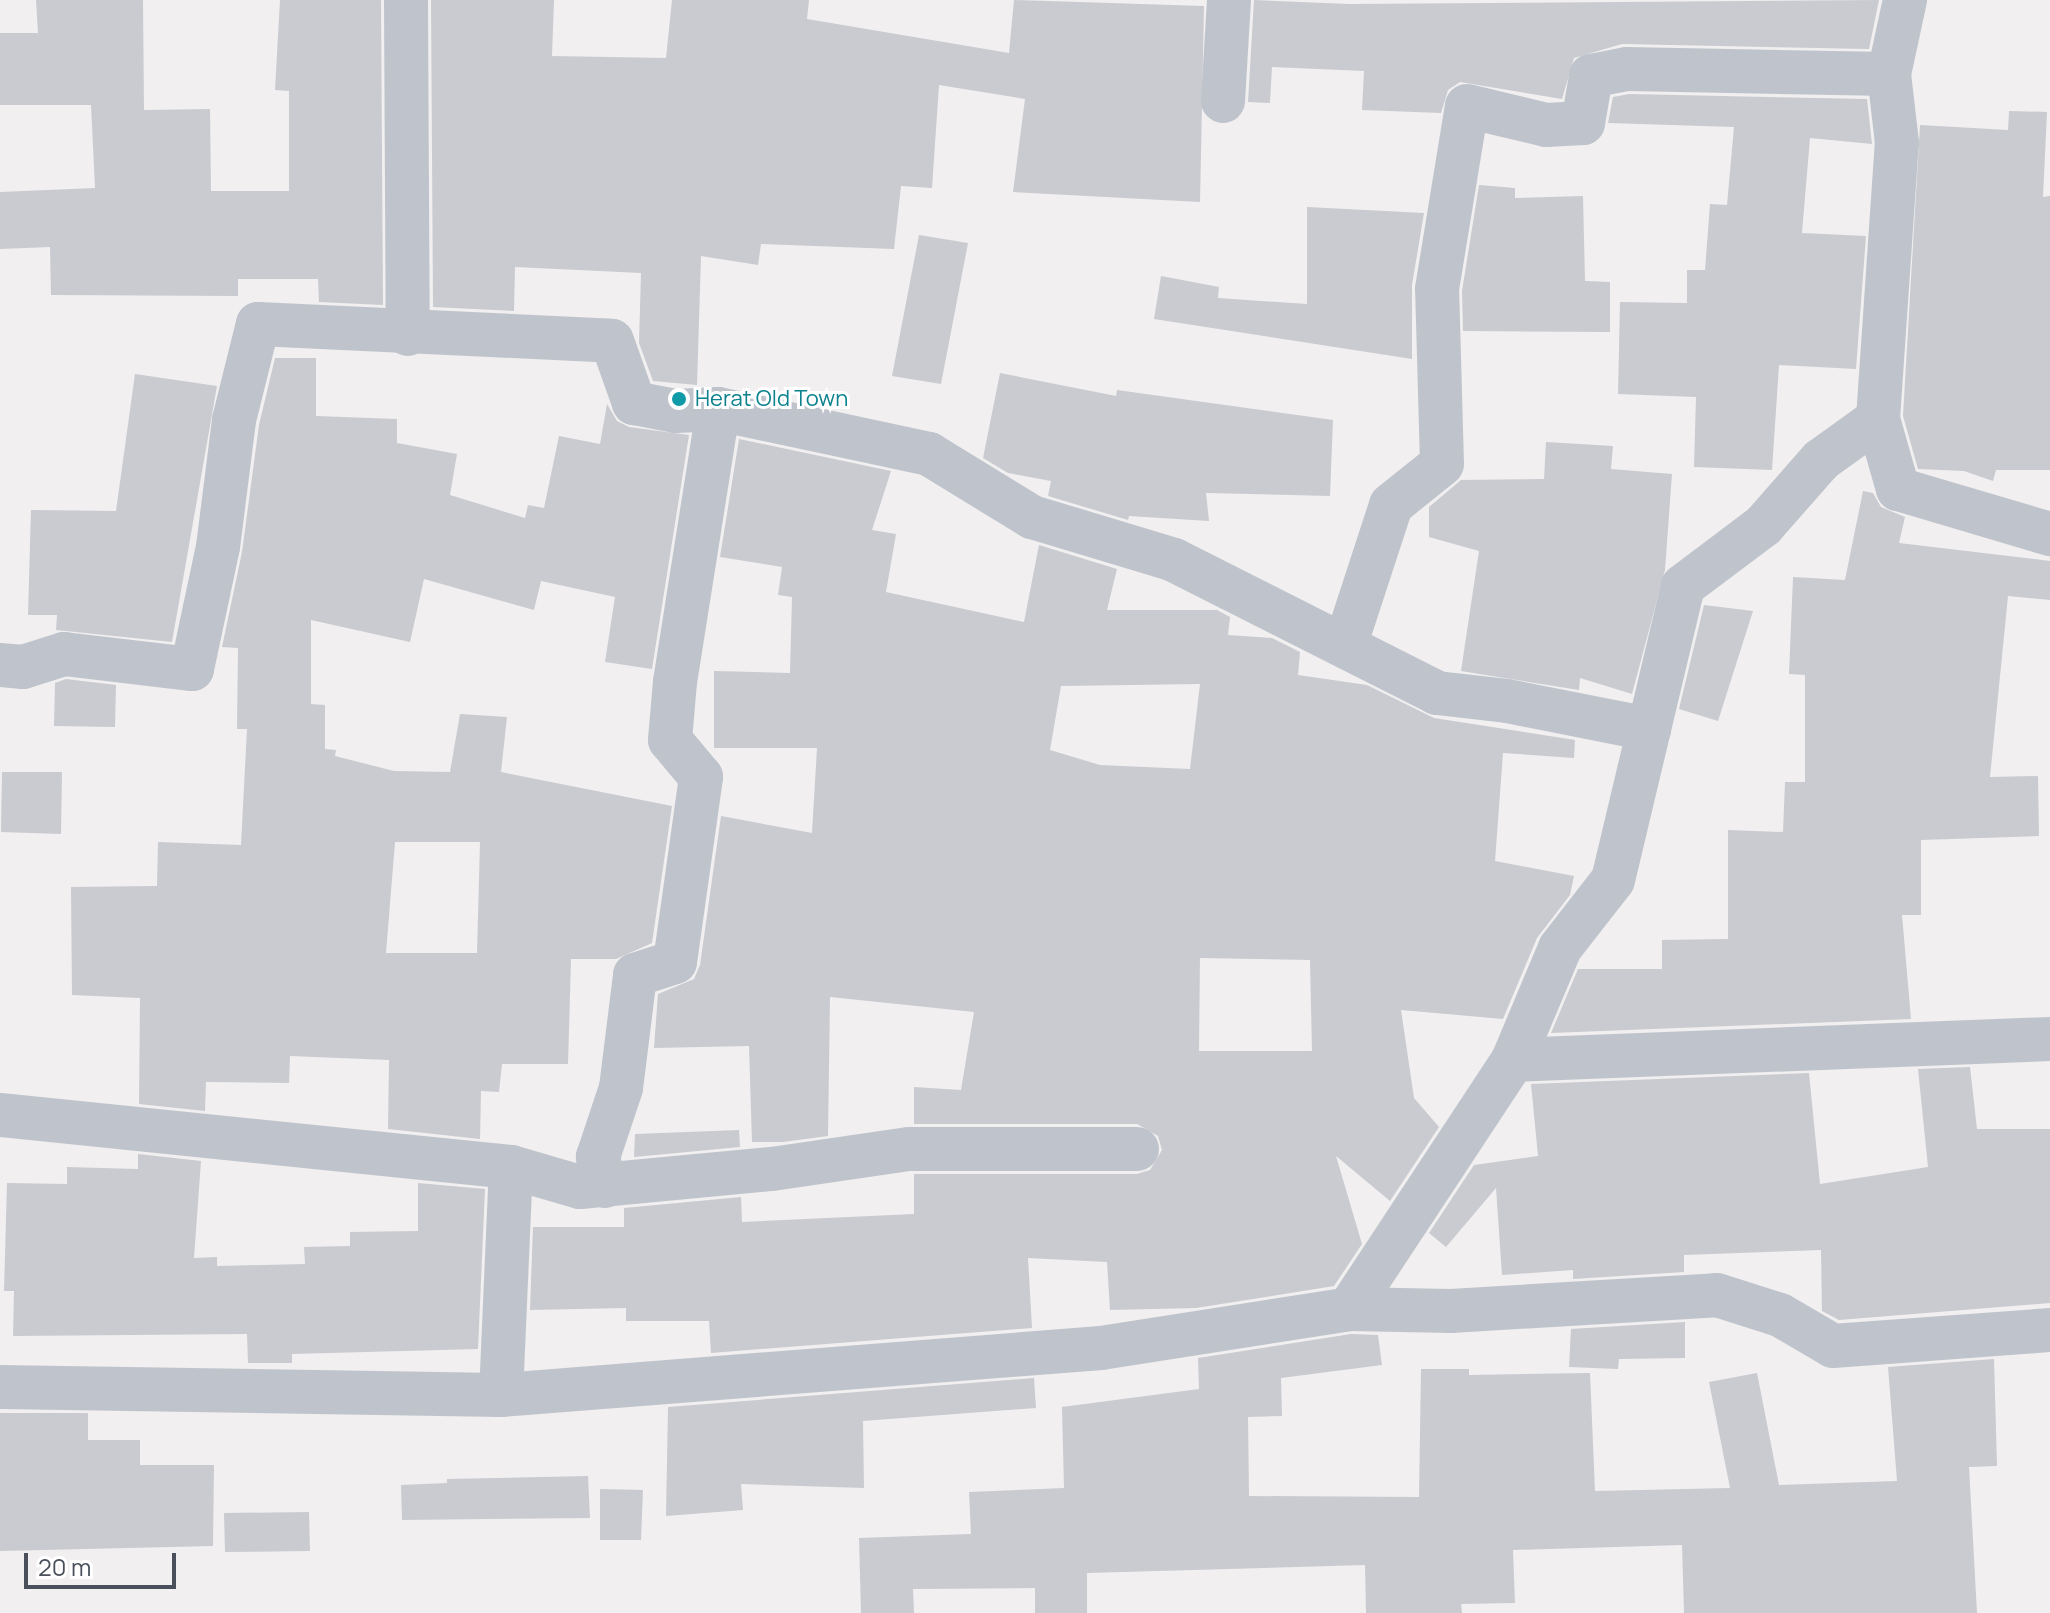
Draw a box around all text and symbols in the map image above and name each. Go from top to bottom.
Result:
place label: Herat Old Town [695,386,848,412]
marker: Herat Old Town [670,390,688,408]
scale bar [28,1537,180,1587]
text: 20 m [38,1550,91,1583]

